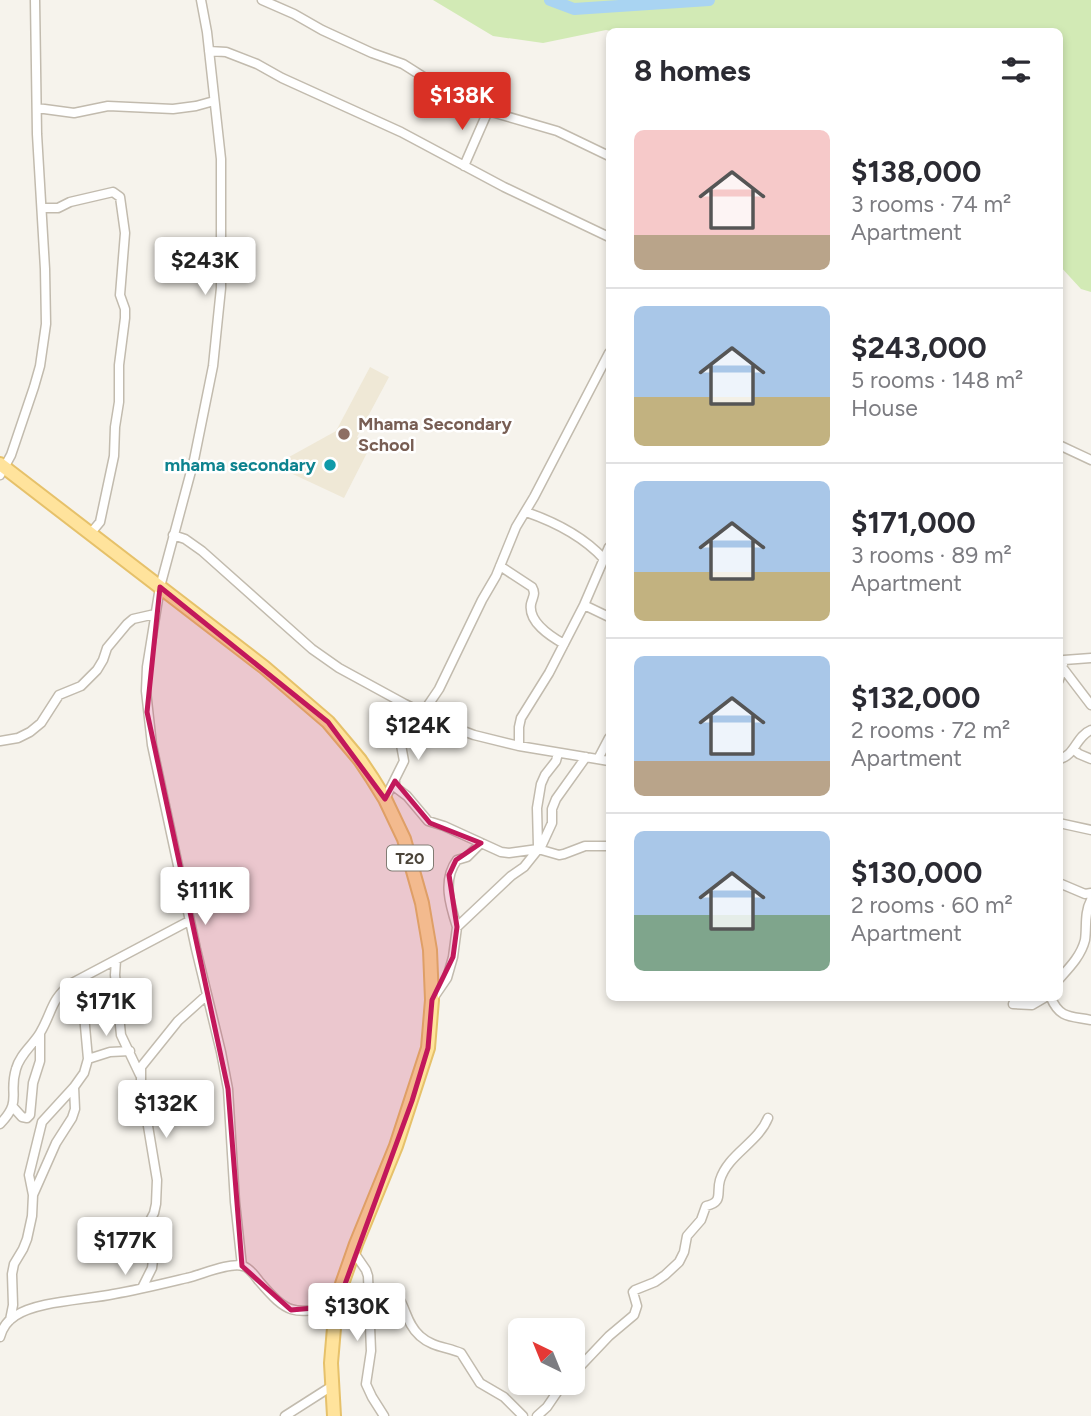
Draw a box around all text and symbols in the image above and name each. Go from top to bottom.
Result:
icon: filters [997,51,1035,89]
text: 8 homes [634,52,751,89]
pin: $138K [413,72,511,132]
text: $138K [430,81,494,109]
text: $138,000 [851,153,981,190]
icon: home [690,158,774,242]
text: 3 rooms · 74 m² [851,190,1011,218]
text: Apartment [851,218,962,246]
pin: $243K [156,238,254,297]
text: $243K [171,246,239,274]
text: $243,000 [851,329,987,366]
icon: home [690,334,774,418]
text: 5 rooms · 148 m² [851,366,1023,394]
text: House [851,394,918,422]
place label: Mhama Secondary School [358,413,512,456]
marker: Mhama Secondary School [336,426,352,442]
place label: mhama secondary [165,454,317,476]
marker: mhama secondary [322,457,338,473]
text: $171,000 [851,504,976,541]
icon: home [690,509,774,593]
text: 3 rooms · 89 m² [851,541,1012,569]
text: Apartment [851,569,962,597]
text: $132,000 [851,679,980,716]
icon: home [690,684,774,768]
pin: $124K [369,702,467,762]
text: $124K [385,711,451,739]
text: 2 rooms · 72 m² [851,716,1010,744]
text: Apartment [851,744,962,772]
road number: T20 [387,846,433,870]
text: $130,000 [851,854,982,891]
icon: home [690,859,774,943]
pin: $111K [156,867,254,927]
text: $111K [176,876,234,904]
text: 2 rooms · 60 m² [851,891,1013,919]
text: Apartment [851,919,962,947]
pin: $171K [57,978,155,1038]
text: $171K [76,987,136,1015]
pin: $132K [117,1080,215,1140]
text: $132K [134,1089,198,1117]
pin: $177K [76,1218,174,1277]
text: $177K [93,1226,157,1254]
pin: $130K [308,1284,406,1343]
text: $130K [324,1292,390,1320]
north arrow [508,1318,584,1395]
map controls [508,1318,585,1395]

